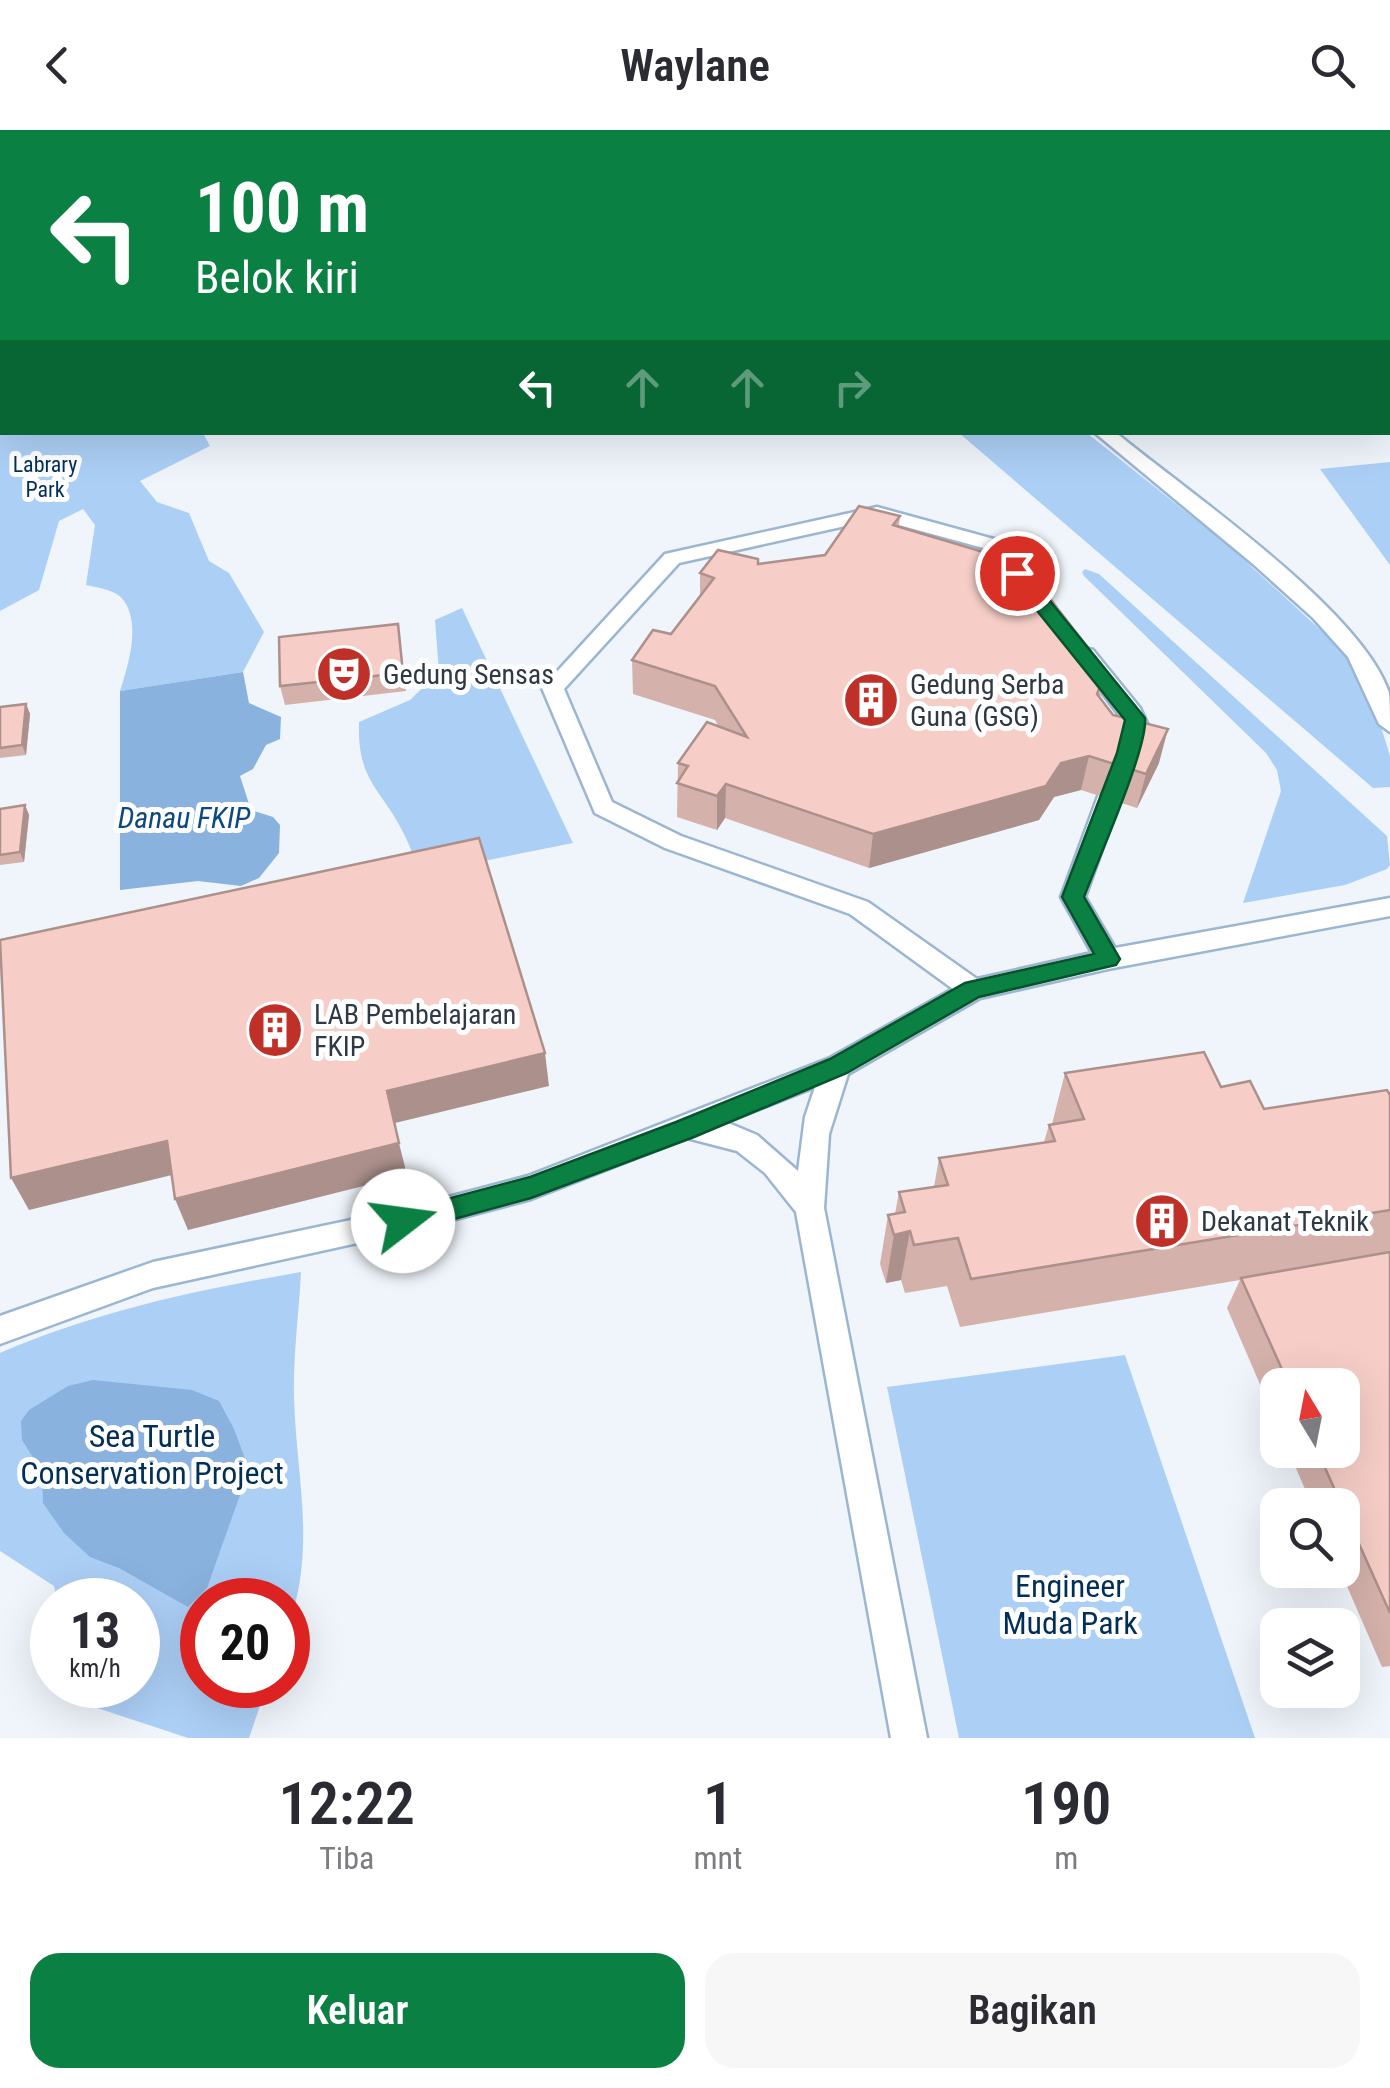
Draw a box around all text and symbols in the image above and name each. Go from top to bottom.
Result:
icon: back [30,38,85,93]
icon: search [1305,38,1360,93]
text: Waylane [620,39,770,92]
text: 100 m [195,167,369,249]
icon: left [30,170,160,300]
text: Belok kiri [195,251,359,304]
icon: left [510,360,565,415]
icon: ahead [615,360,670,415]
icon: ahead [720,360,775,415]
icon: right [825,360,880,415]
park label: Labrary Park [13,452,77,502]
pin [975,531,1060,616]
icon: arrive [990,546,1045,601]
theatre icon: Gedung Sensas [314,644,374,704]
place label: Gedung Sensas [383,658,554,691]
place label: Gedung Serba Guna (GSG) [910,668,1064,733]
building icon: Gedung Serba Guna (GSG) [841,670,901,730]
water label: Danau FKIP [118,800,251,835]
place label: LAB Pembelajaran FKIP [314,998,516,1063]
building icon: LAB Pembelajaran FKIP [245,1000,305,1060]
position arrow [351,1169,455,1273]
building icon: Dekanat Teknik [1132,1191,1192,1251]
place label: Dekanat Teknik [1201,1205,1369,1238]
north arrow [1260,1368,1360,1468]
map controls [1260,1368,1360,1708]
park label: Sea Turtle Conservation Project [20,1417,284,1492]
button: search [1260,1488,1360,1588]
park label: Engineer Muda Park [1002,1567,1138,1642]
speed limit sign: 20 [180,1578,310,1708]
text: 13 [70,1602,120,1660]
button: layers [1260,1608,1360,1708]
text: km/h [69,1654,121,1683]
text: 12:22 [278,1768,415,1839]
text: 1 [703,1768,733,1839]
text: 190 [1021,1768,1112,1839]
text: Tiba [319,1839,374,1877]
text: mnt [693,1839,743,1877]
text: m [1054,1839,1078,1877]
button: Keluar [30,1953,685,2068]
button: Bagikan [705,1953,1360,2068]

